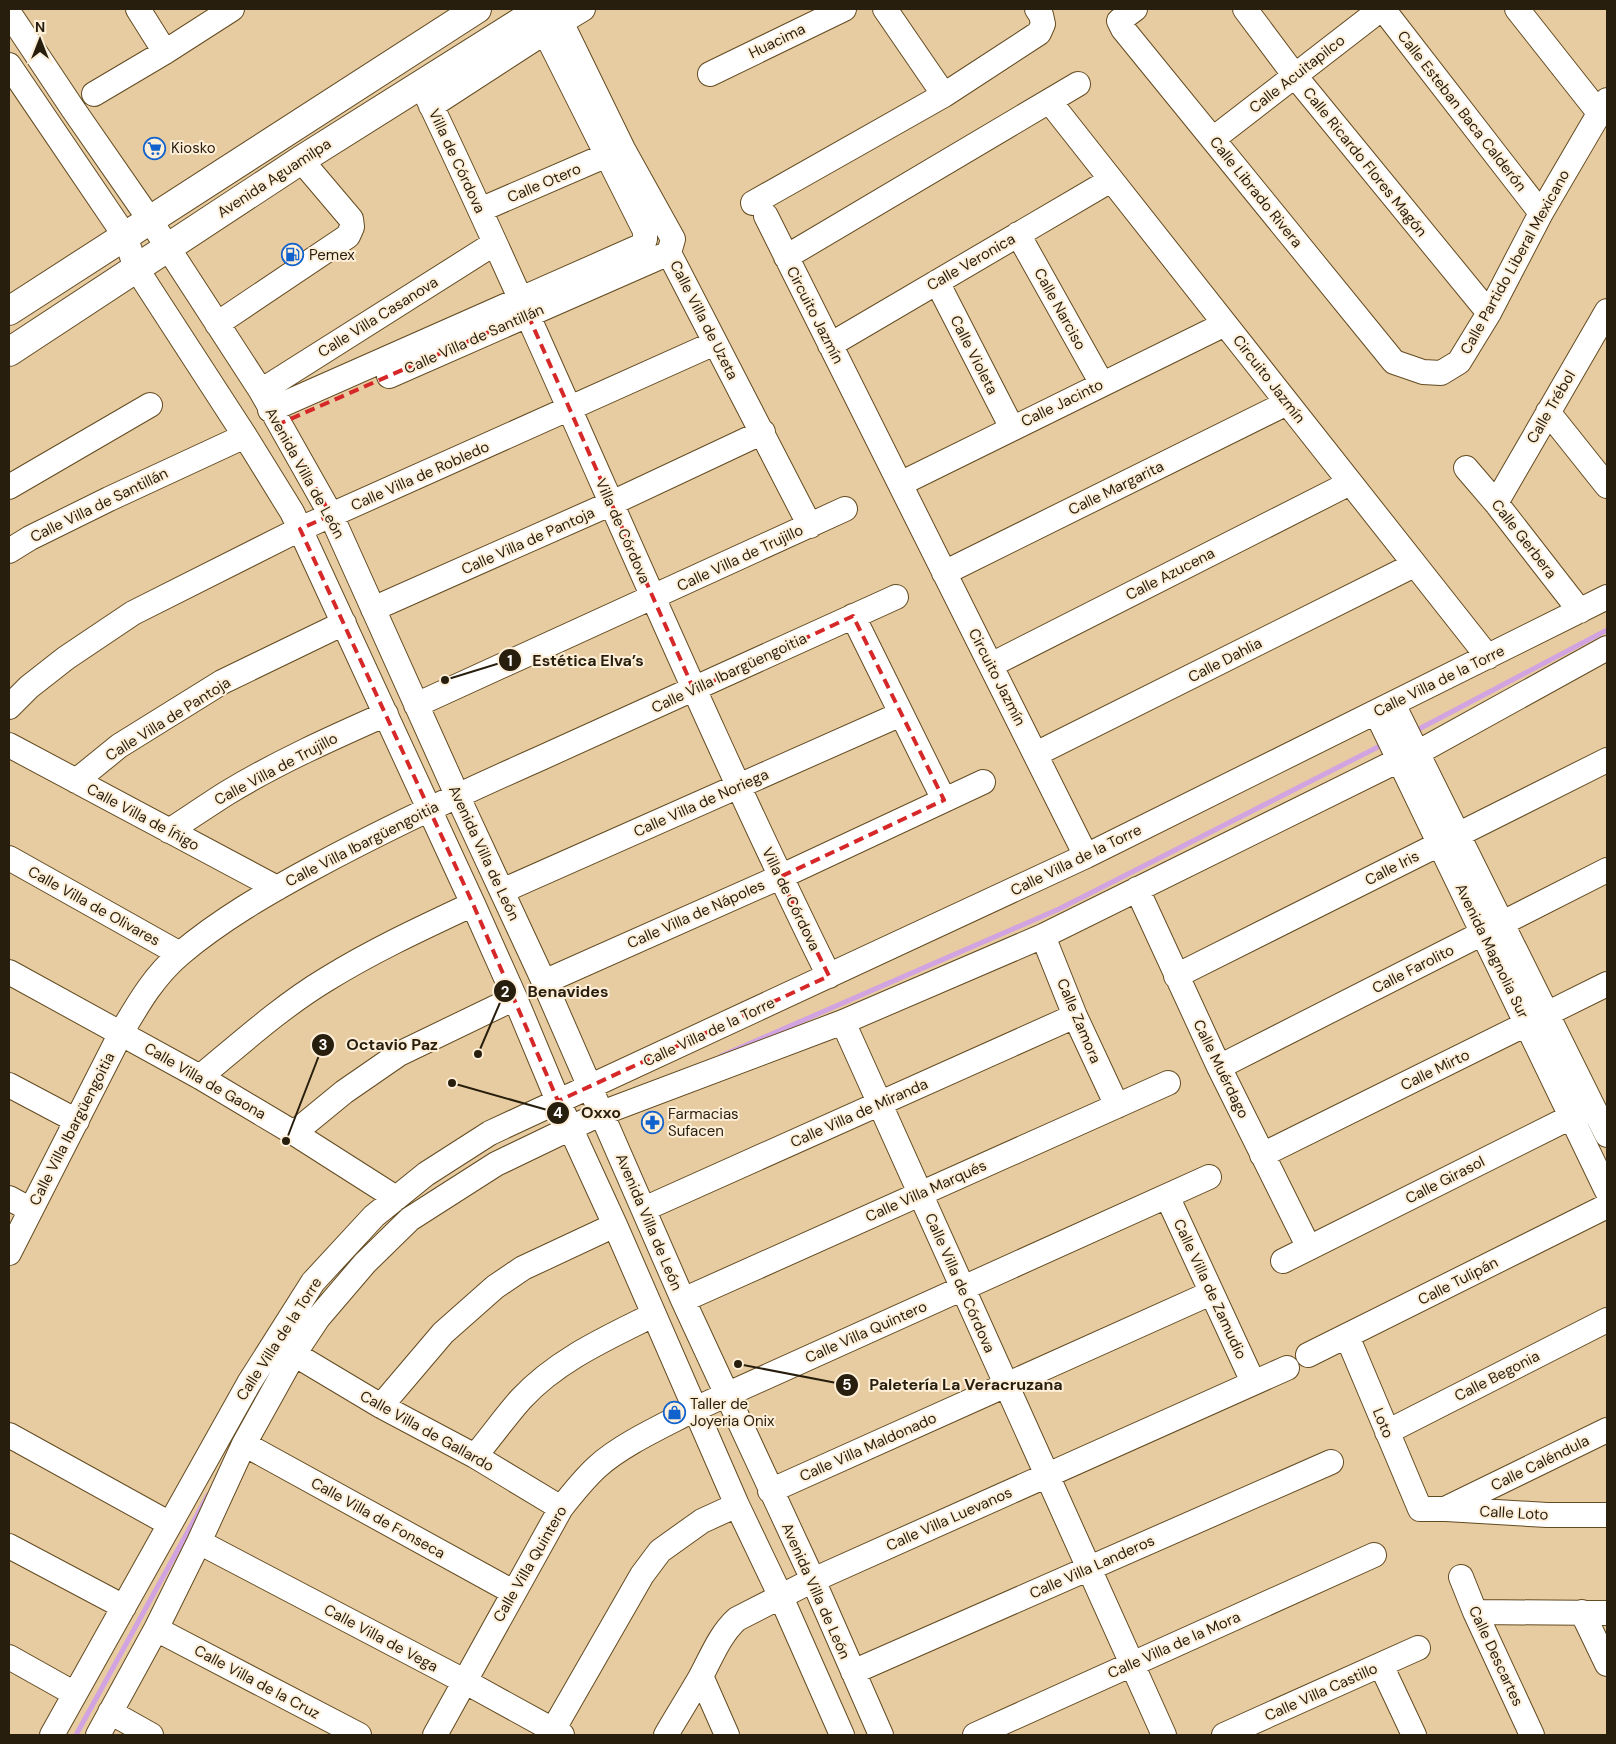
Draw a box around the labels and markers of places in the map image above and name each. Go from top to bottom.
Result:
supermarket icon: Kiosko [143,136,167,160]
place label: Kiosko [171,138,216,158]
fuel station icon: Pemex [281,243,305,267]
place label: Pemex [309,245,355,265]
callout: Estética Elva’s [498,645,654,676]
callout: Benavides [492,976,618,1007]
callout: Octavio Paz [311,1029,448,1060]
callout: Oxxo [546,1097,631,1128]
place label: Farmacias Sufacen [668,1104,739,1141]
pharmacy icon: Farmacias Sufacen [640,1111,664,1135]
callout: Paletería La Veracruzana [835,1369,1073,1400]
place label: Taller de Joyeria Onix [690,1394,775,1431]
shop icon: Taller de Joyeria Onix [662,1401,686,1425]

